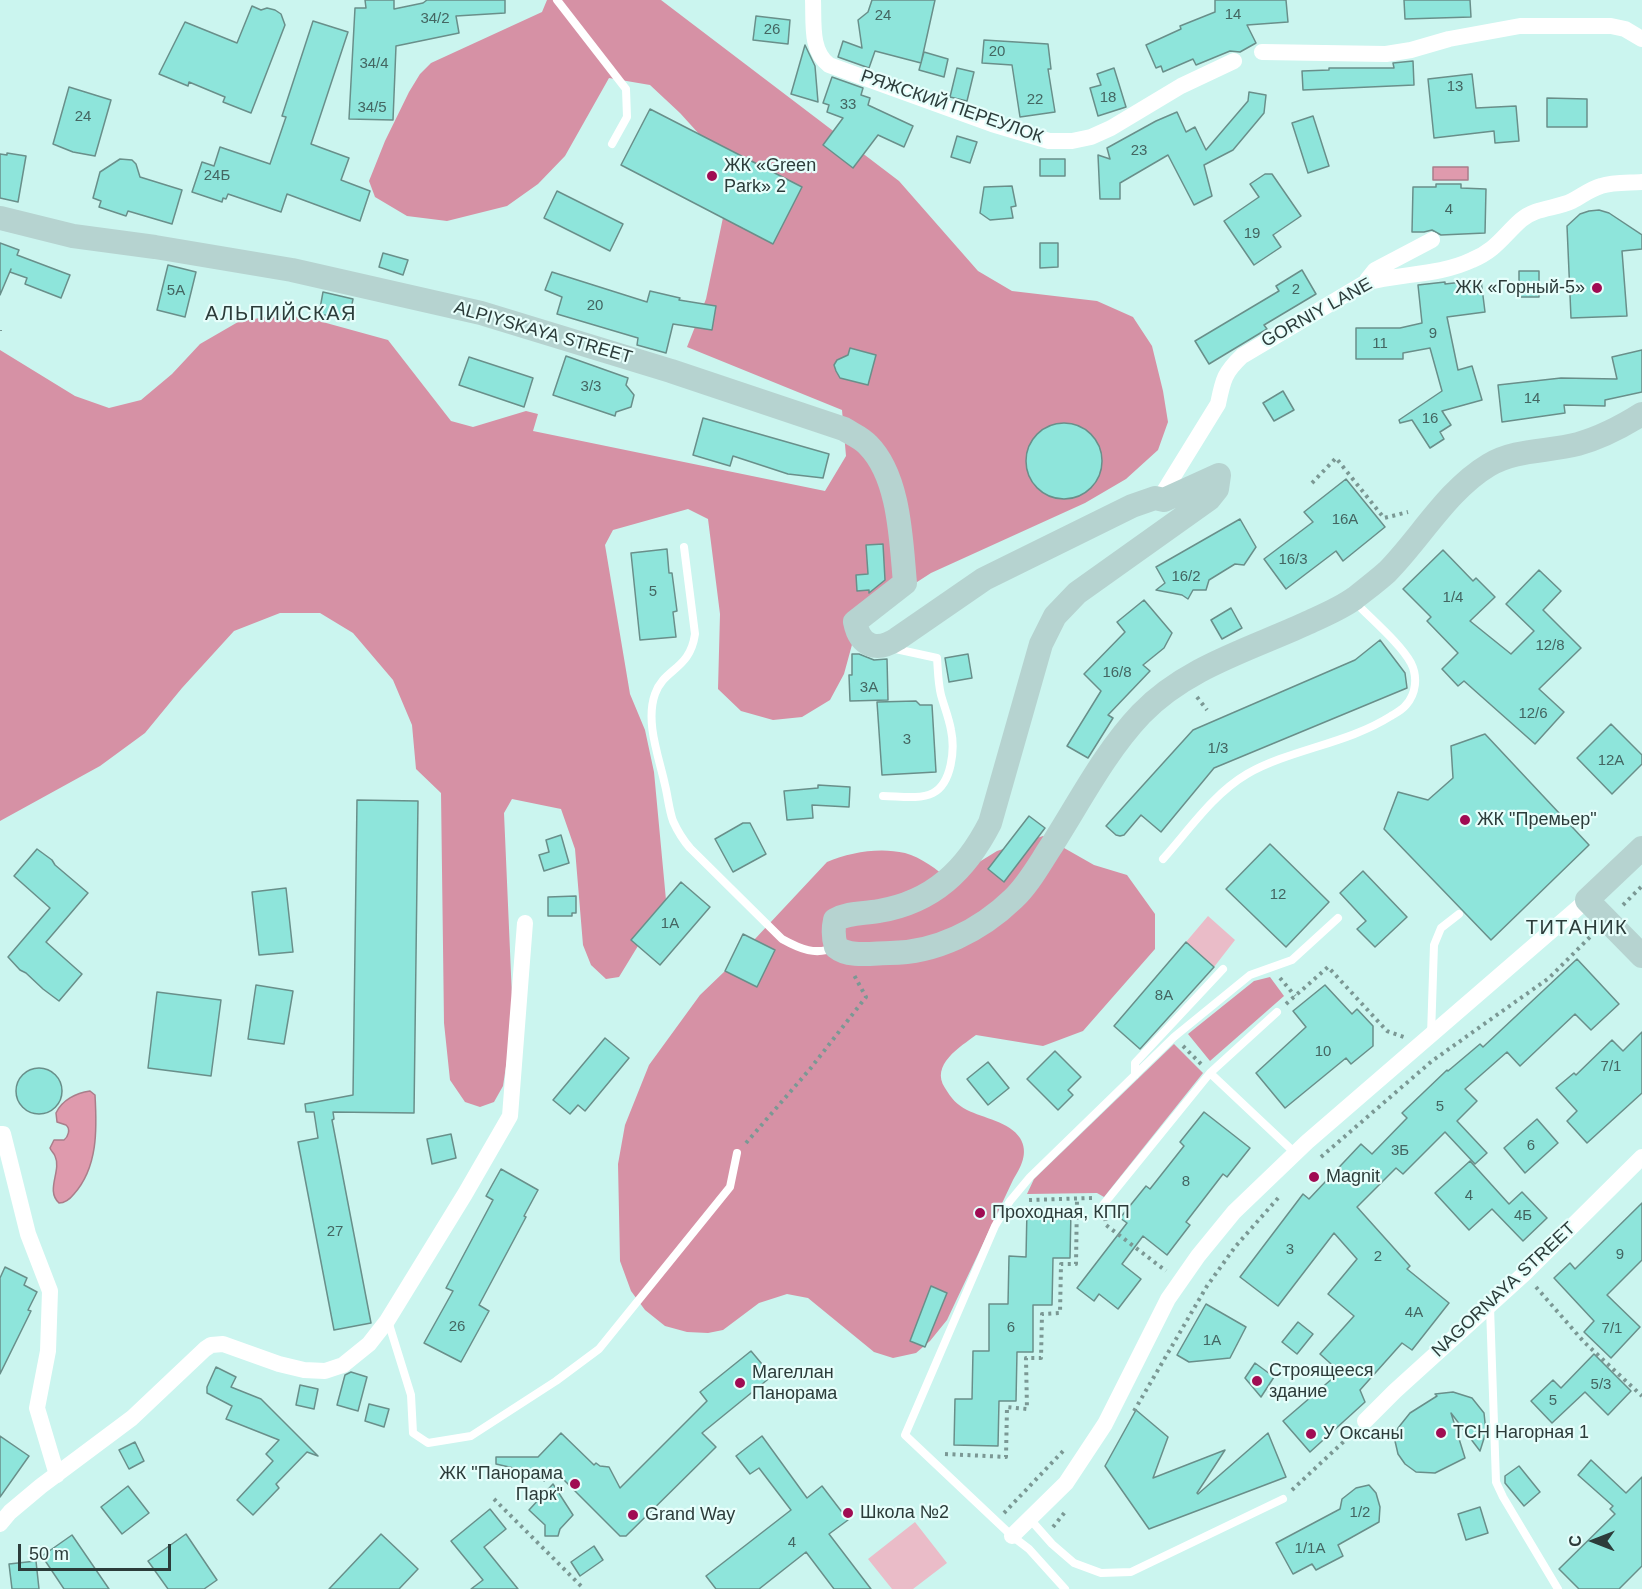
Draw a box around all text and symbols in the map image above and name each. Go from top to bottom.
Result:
house number: 14 [1225,6,1241,24]
house number: 24 [875,7,891,25]
house number: 34/2 [420,10,450,28]
house number: 26 [764,21,780,39]
house number: 20 [989,43,1005,61]
house number: 34/4 [359,55,389,73]
street label: РЯЖСКИЙ ПЕРЕУЛОК [858,66,1046,148]
house number: 13 [1447,78,1463,96]
house number: 18 [1100,89,1116,107]
house number: 22 [1027,91,1043,109]
house number: 33 [840,96,856,114]
house number: 34/5 [357,99,387,117]
house number: 24 [75,108,91,126]
house number: 23 [1131,142,1147,160]
place label: ЖК «Green Park» 2 [724,155,816,198]
house number: 24Б [204,167,230,185]
marker: ЖК «Green Park» 2 [705,169,719,183]
house number: 4 [1445,201,1453,219]
house number: 19 [1244,225,1260,243]
street label: GORNIY LANE [1258,274,1376,352]
place label: ЖК «Горный-5» [1455,277,1585,299]
house number: 2 [1292,281,1300,299]
marker: ЖК «Горный-5» [1590,281,1604,295]
house number: 5А [167,282,185,300]
street label: ALPIYSKAYA STREET [451,297,635,369]
house number: 20 [587,297,603,315]
district label: АЛЬПИЙСКАЯ [205,302,357,326]
house number: 9 [1429,325,1437,343]
house number: 11 [1372,335,1388,353]
house number: 3/3 [581,378,601,396]
house number: 14 [1524,390,1540,408]
house number: 16 [1422,410,1438,428]
house number: 16А [1332,511,1358,529]
house number: 16/3 [1278,551,1308,569]
house number: 16/2 [1171,568,1201,586]
house number: 5 [649,583,657,601]
house number: 1/4 [1443,589,1463,607]
house number: 12/8 [1535,637,1565,655]
house number: 16/8 [1102,664,1132,682]
house number: 3А [860,679,878,697]
house number: 12/6 [1518,705,1548,723]
house number: 3 [903,731,911,749]
house number: 1/3 [1208,740,1228,758]
house number: 12А [1598,752,1624,770]
place label: ЖК "Премьер" [1477,809,1597,831]
marker: ЖК "Премьер" [1458,813,1472,827]
house number: 12 [1270,886,1286,904]
house number: 1А [661,915,679,933]
district label: ТИТАНИК [1526,916,1628,940]
house number: 8А [1155,987,1173,1005]
house number: 10 [1315,1043,1331,1061]
house number: 7/1 [1601,1058,1621,1076]
house number: 5 [1436,1098,1444,1116]
house number: 6 [1527,1137,1535,1155]
house number: 3Б [1391,1142,1409,1160]
place label: Magnit [1326,1166,1380,1188]
marker: Magnit [1307,1170,1321,1184]
house number: 8 [1182,1173,1190,1191]
house number: 4 [1465,1187,1473,1205]
place label: Проходная, КПП [992,1202,1130,1224]
marker: Проходная, КПП [973,1206,987,1220]
house number: 4Б [1514,1207,1532,1225]
street label: NAGORNAYA STREET [1428,1218,1580,1362]
house number: 27 [327,1223,343,1241]
house number: 3 [1286,1241,1294,1259]
house number: 9 [1616,1246,1624,1264]
house number: 2 [1374,1248,1382,1266]
house number: 4А [1405,1304,1423,1322]
house number: 26 [449,1318,465,1336]
house number: 6 [1007,1319,1015,1337]
house number: 7/1 [1602,1320,1622,1338]
house number: 1А [1203,1332,1221,1350]
place label: Строящееся здание [1269,1360,1373,1402]
place label: Магеллан Панорама [752,1362,837,1404]
marker: Строящееся здание [1250,1374,1264,1388]
marker: Магеллан Панорама [733,1376,747,1390]
house number: 5/3 [1591,1376,1611,1394]
house number: 5 [1549,1392,1557,1410]
place label: ТСН Нагорная 1 [1453,1422,1589,1444]
place label: У Оксаны [1323,1423,1403,1445]
marker: ТСН Нагорная 1 [1434,1426,1448,1440]
marker: У Оксаны [1304,1427,1318,1441]
place label: ЖК "Панорама Парк" [439,1463,563,1506]
marker: ЖК "Панорама Парк" [568,1477,582,1491]
place label: Школа №2 [860,1502,949,1524]
place label: Grand Way [645,1504,735,1526]
house number: 1/2 [1350,1504,1370,1522]
marker: Школа №2 [841,1506,855,1520]
marker: Grand Way [626,1508,640,1522]
north arrow [1564,1511,1624,1571]
scale bar [21,1532,174,1570]
house number: 4 [788,1534,796,1552]
text: С [1567,1535,1584,1547]
house number: 1/1А [1295,1540,1325,1558]
text: 50 m [29,1544,69,1564]

